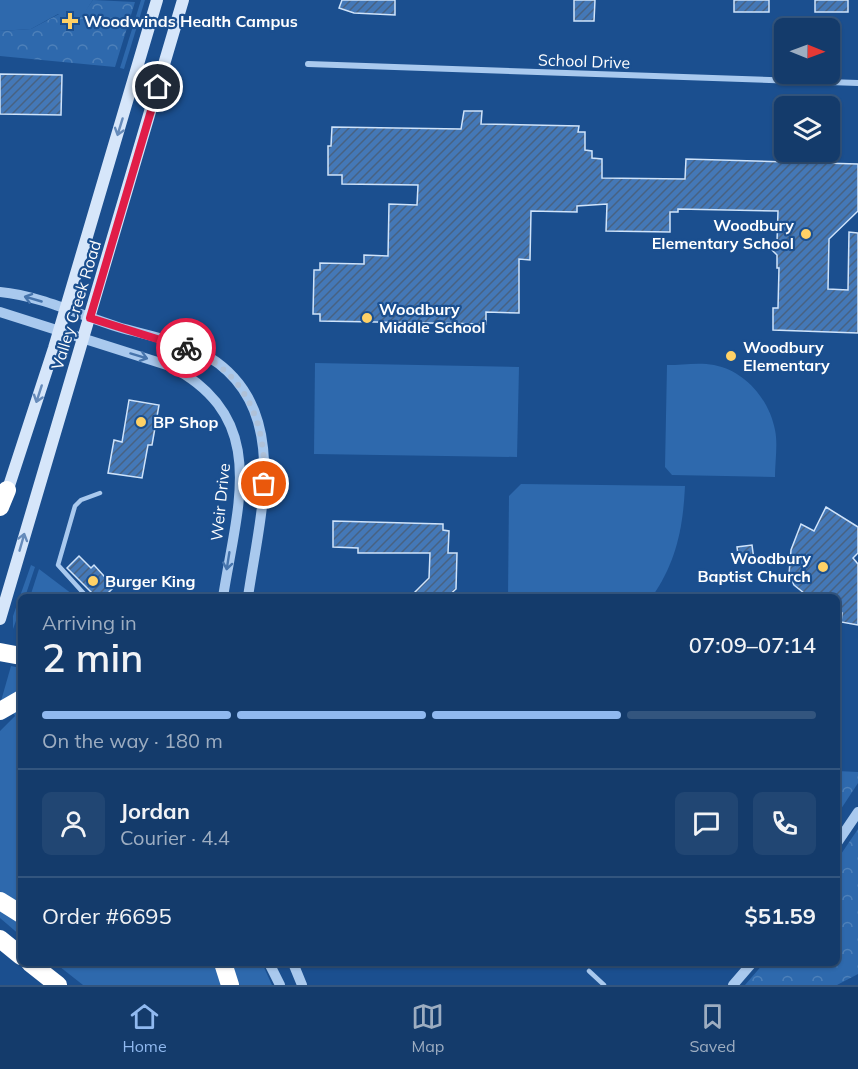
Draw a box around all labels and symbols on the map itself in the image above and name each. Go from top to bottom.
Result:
place label: Woodwinds Health Campus [84,11,298,31]
marker: Woodwinds Health Campus [61,12,79,30]
north arrow [774,18,840,84]
street label: School Drive [538,49,630,73]
pin [132,61,183,112]
one-way arrow [114,117,125,136]
place label: Woodbury Elementary School [652,215,794,253]
marker: Woodbury Elementary School [799,227,813,241]
street label: Valley Creek Road [47,238,105,372]
one-way arrow [24,293,43,304]
place label: Woodbury Middle School [379,299,485,337]
marker: Woodbury Middle School [360,311,374,325]
courier [156,318,216,378]
place label: Woodbury Elementary [743,337,830,375]
marker: Woodbury Elementary [724,349,738,363]
one-way arrow [129,351,148,362]
one-way arrow [32,384,43,403]
place label: BP Shop [153,412,219,432]
marker: BP Shop [134,415,148,429]
pin [238,458,289,509]
street label: Weir Drive [206,462,234,542]
one-way arrow [17,533,28,552]
place label: Woodbury Baptist Church [698,548,811,586]
one-way arrow [223,551,234,571]
marker: Woodbury Baptist Church [816,560,830,574]
place label: Burger King [105,571,196,591]
marker: Burger King [86,574,100,588]

